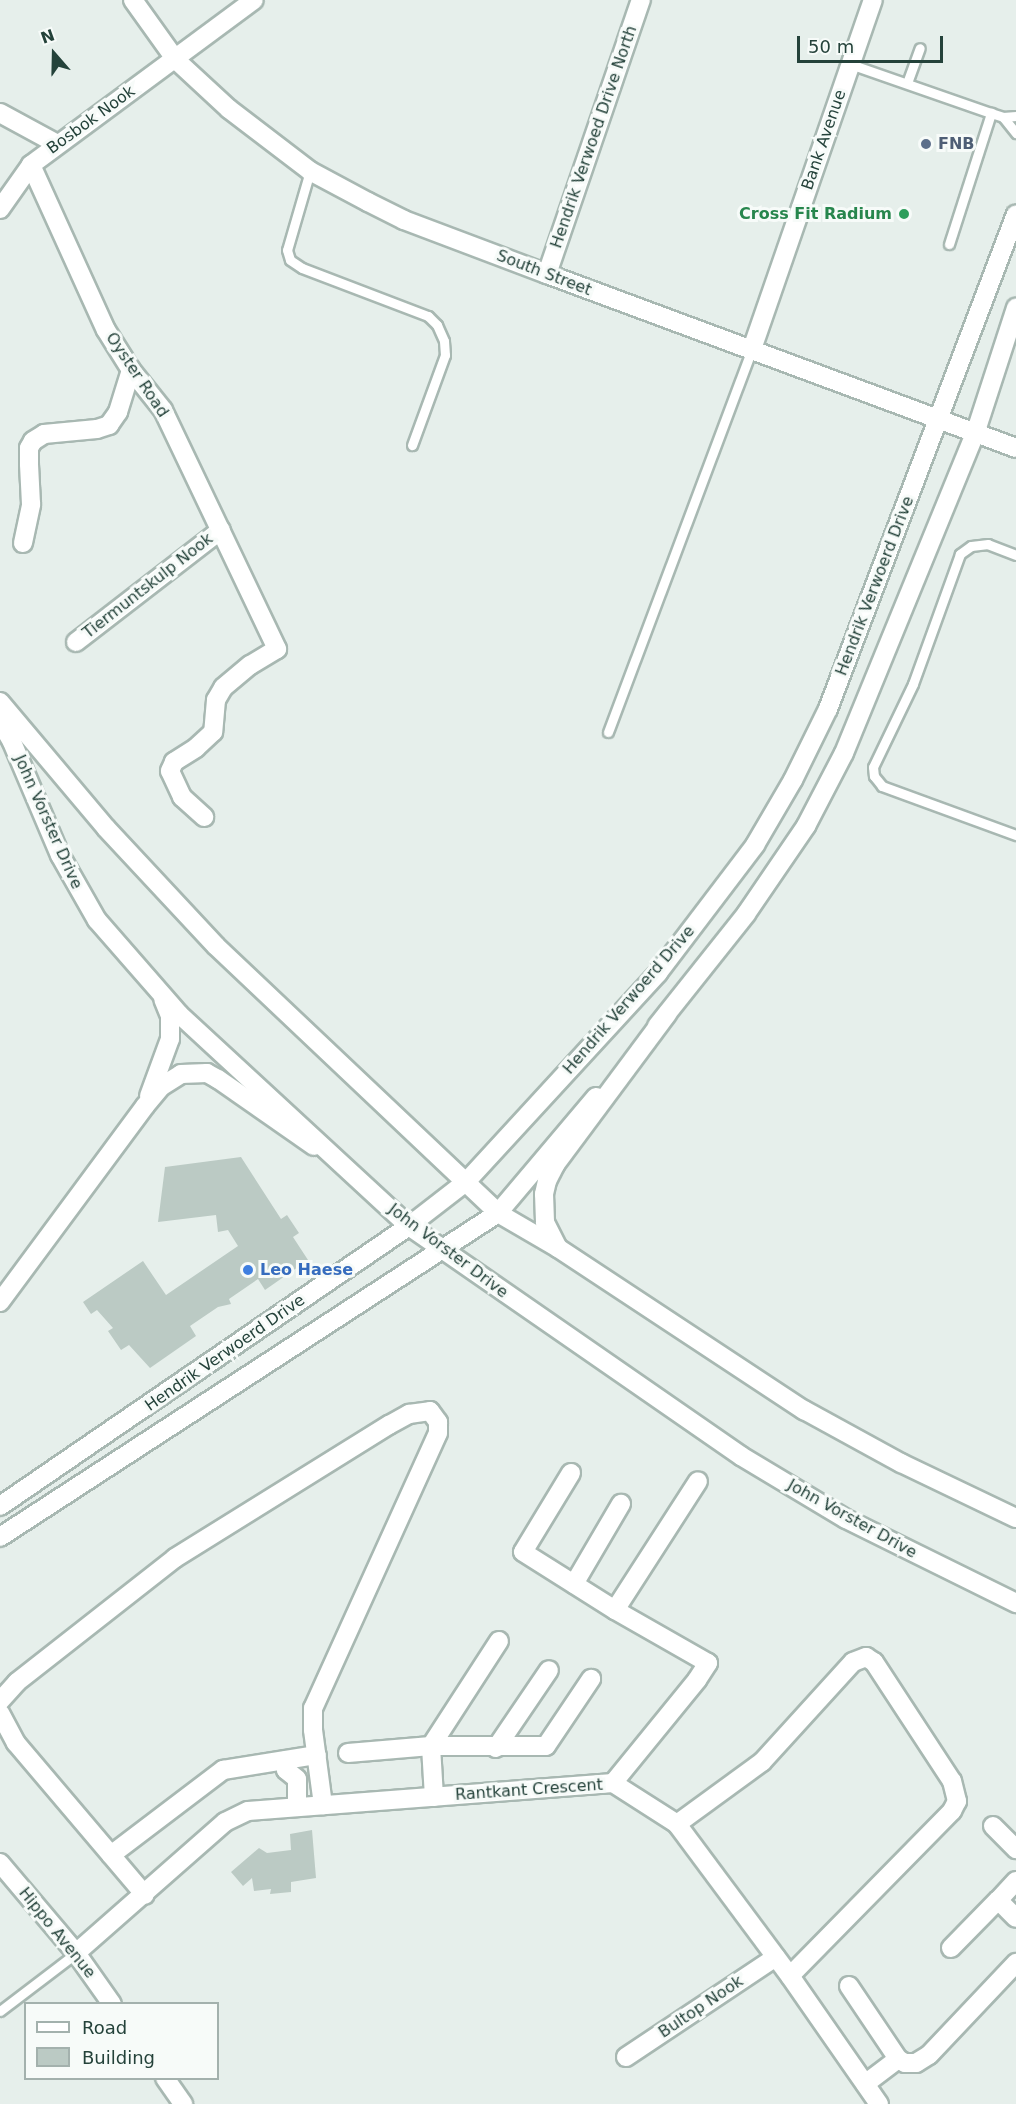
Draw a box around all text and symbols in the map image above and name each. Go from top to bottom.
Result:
street label: Hendrik Verwoed Drive North [547,23,641,251]
north arrow [24,24,84,84]
scale bar [800,24,946,62]
text: N [38,25,57,48]
text: 50 m [808,36,854,57]
street label: Bosbok Nook [43,82,139,158]
street label: Bank Avenue [798,87,850,193]
place label: FNB [938,134,975,154]
marker: FNB [919,137,933,151]
place label: Cross Fit Radium [739,204,892,224]
marker: Cross Fit Radium [897,207,911,221]
street label: South Street [494,246,594,300]
street label: Oyster Road [102,329,172,421]
street label: Hendrik Verwoerd Drive [832,494,918,678]
street label: Tiermuntskulp Nook [79,529,217,643]
street label: John Vorster Drive [10,752,86,892]
street label: Hendrik Verwoerd Drive [559,922,699,1078]
street label: John Vorster Drive [384,1200,512,1302]
place label: Leo Haese [260,1260,353,1280]
marker: Leo Haese [241,1263,255,1277]
street label: Hendrik Verwoerd Drive [141,1290,309,1416]
street label: John Vorster Drive [784,1476,920,1562]
street label: Rantkant Crescent [455,1775,603,1805]
street label: Hippo Avenue [15,1884,99,1982]
street label: Bultop Nook [655,1972,747,2042]
legend [24,2002,219,2080]
text: Road [82,2017,127,2038]
text: Building [82,2047,155,2068]

